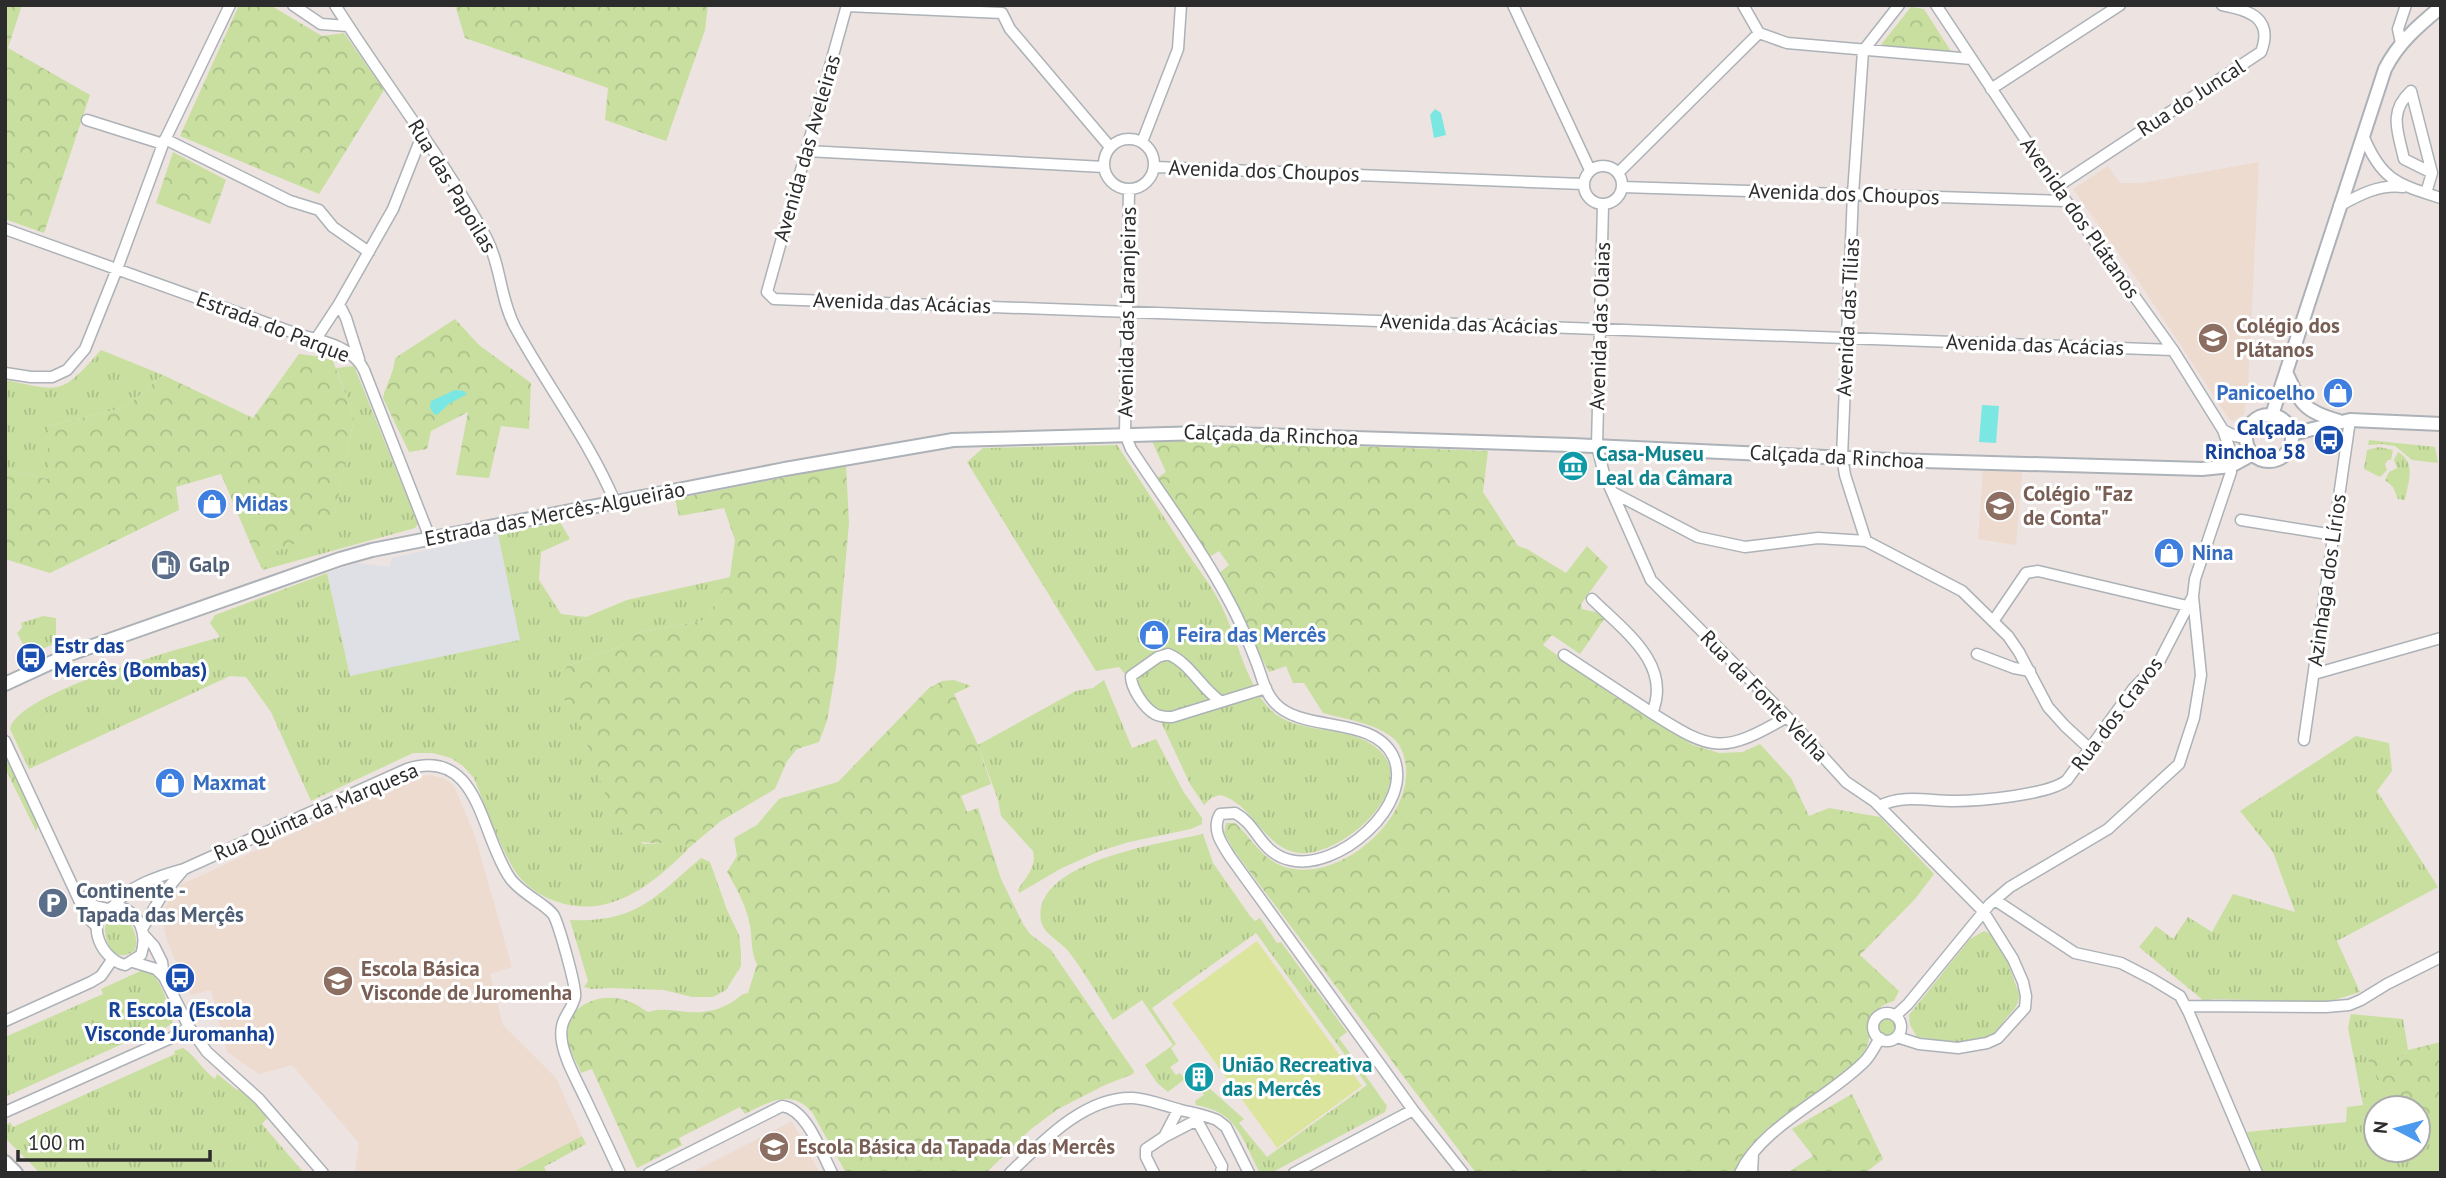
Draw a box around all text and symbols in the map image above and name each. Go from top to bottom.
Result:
street label: Avenida das Aveleiras [767,51,846,244]
street label: Rua do Juncal [2132,53,2250,142]
street label: Rua das Papoilas [402,114,503,257]
street label: Avenida dos Plátanos [2015,132,2146,304]
street label: Avenida dos Choupos [1168,154,1360,187]
street label: Avenida dos Choupos [1748,177,1940,210]
street label: Avenida das Laranjeiras [1111,206,1142,418]
street label: Avenida das Tílias [1830,237,1865,397]
street label: Avenida das Olaias [1583,241,1616,411]
street label: Estrada do Parque [193,285,354,368]
street label: Avenida das Acácias [812,286,992,319]
street label: Avenida das Acácias [1379,307,1559,340]
place label: Colégio dos Plátanos [2236,312,2340,363]
school or university icon: Colégio dos Plátanos [2196,321,2230,355]
street label: Avenida das Acácias [1945,328,2125,361]
shop icon: Panicoelho [2321,376,2355,410]
place label: Panicoelho [2217,379,2315,406]
place label: Calçada Rinchoa 58 [2205,414,2306,465]
street label: Calçada da Rinchoa [1183,418,1359,451]
bus stop icon: Calçada Rinchoa 58 [2312,423,2346,457]
street label: Calçada da Rinchoa [1749,438,1925,475]
place label: Casa-Museu Leal da Câmara [1596,440,1733,491]
museum icon: Casa-Museu Leal da Câmara [1556,449,1590,483]
street label: Estrada das Mercês-Algueirão [422,475,687,552]
place label: Colégio "Faz de Conta" [2023,480,2133,531]
shop icon: Midas [195,487,229,521]
school or university icon: Colégio "Faz de Conta" [1983,489,2017,523]
place label: Midas [235,490,288,517]
street label: Azinhaga dos Lírios [2301,492,2352,668]
shop icon: Nina [2152,536,2186,570]
place label: Nina [2192,539,2233,566]
fuel station icon: Galp [149,548,183,582]
place label: Galp [189,551,230,578]
shop icon: Feira das Mercês [1137,618,1171,652]
place label: Feira das Mercês [1177,621,1326,648]
street label: Rua da Fonte Velha [1695,624,1834,767]
place label: Estr das Mercês (Bombas) [54,632,207,683]
bus stop icon: Estr das Mercês (Bombas) [14,641,48,675]
street label: Rua dos Cravos [2065,651,2168,776]
street label: Rua Quinta da Marquesa [209,756,422,867]
shop icon: Maxmat [153,766,187,800]
place label: Maxmat [193,769,267,796]
place label: Continente - Tapada das Merçês [76,877,244,928]
parking icon: Continente - Tapada das Merçês [36,886,70,920]
place label: Escola Básica Visconde de Juromenha [360,955,572,1006]
bus stop icon: R Escola (Escola Visconde Juromanha) [163,961,197,995]
school or university icon: Escola Básica Visconde de Juromenha [321,964,355,998]
place label: R Escola (Escola Visconde Juromanha) [84,996,275,1047]
place label: União Recreativa das Mercês [1222,1051,1372,1102]
building icon: União Recreativa das Mercês [1182,1060,1216,1094]
north arrow [2362,1094,2432,1164]
scale bar [18,1118,210,1162]
text: N [2368,1120,2393,1135]
text: 100 m [28,1129,85,1156]
school or university icon: Escola Básica da Tapada das Mercês [757,1130,791,1164]
place label: Escola Básica da Tapada das Mercês [797,1133,1115,1160]

